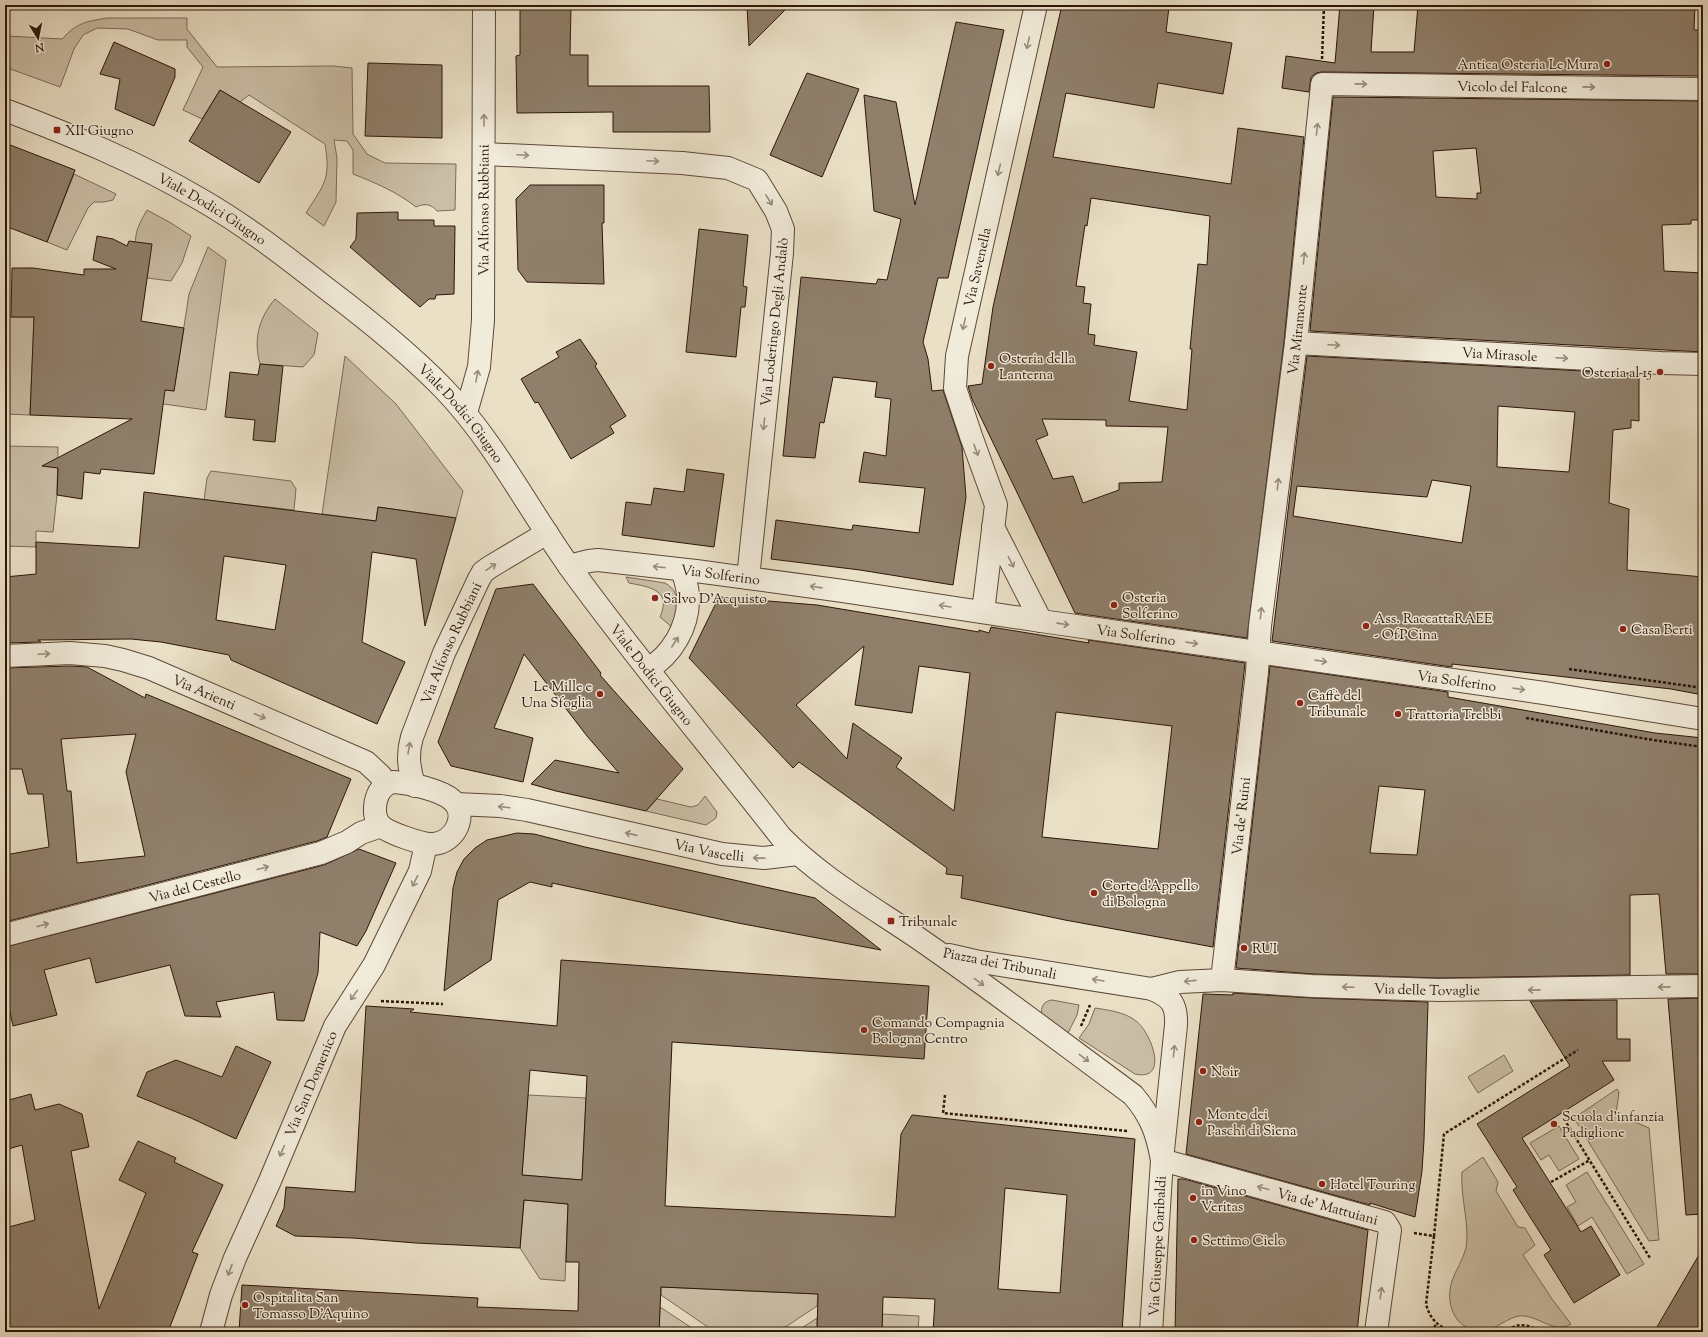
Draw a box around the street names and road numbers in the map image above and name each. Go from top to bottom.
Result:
street label: Vicolo del Falcone [1457,78,1568,99]
street label: Via Alfonso Rubbiani [475,144,496,276]
street label: Viale Dodici Giugno [153,169,270,251]
street label: Via Savenella [960,225,998,309]
street label: Via Loderingo Degli Andalò [757,236,795,408]
street label: Via Miramonte [1284,283,1314,376]
street label: Via Mirasole [1461,344,1538,368]
street label: Viale Dodici Giugno [413,360,507,468]
street label: Via Solferino [680,561,761,592]
street label: Via Alfonso Rubbiani [417,579,488,707]
street label: Viale Dodici Giugno [604,621,697,731]
street label: Via Solferino [1095,621,1177,652]
street label: Via Solferino [1416,667,1498,698]
street label: Via Arienti [168,671,238,716]
street label: Via de' Ruini [1228,776,1257,857]
street label: Via Vascelli [672,835,745,868]
street label: Via del Cestello [147,866,244,909]
street label: Piazza dei Tribunali [941,944,1058,986]
street label: Via delle Tovaglie [1373,980,1480,1002]
street label: Via San Domenico [282,1028,344,1140]
street label: Via Giuseppe Garibaldi [1145,1175,1173,1317]
street label: Via de' Mattuiani [1274,1184,1380,1232]

